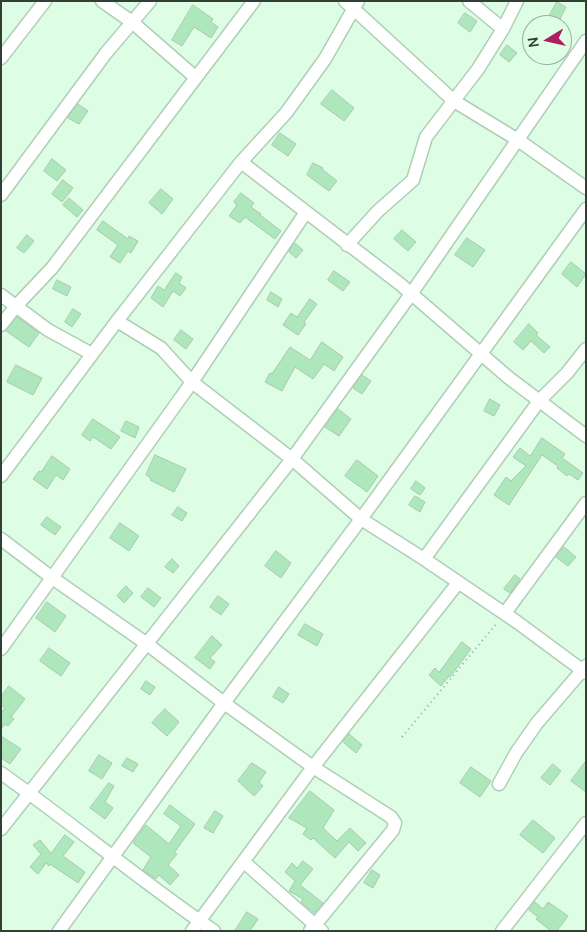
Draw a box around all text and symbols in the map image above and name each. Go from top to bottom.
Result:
north arrow [522,15,572,65]
text: N [523,36,543,49]

